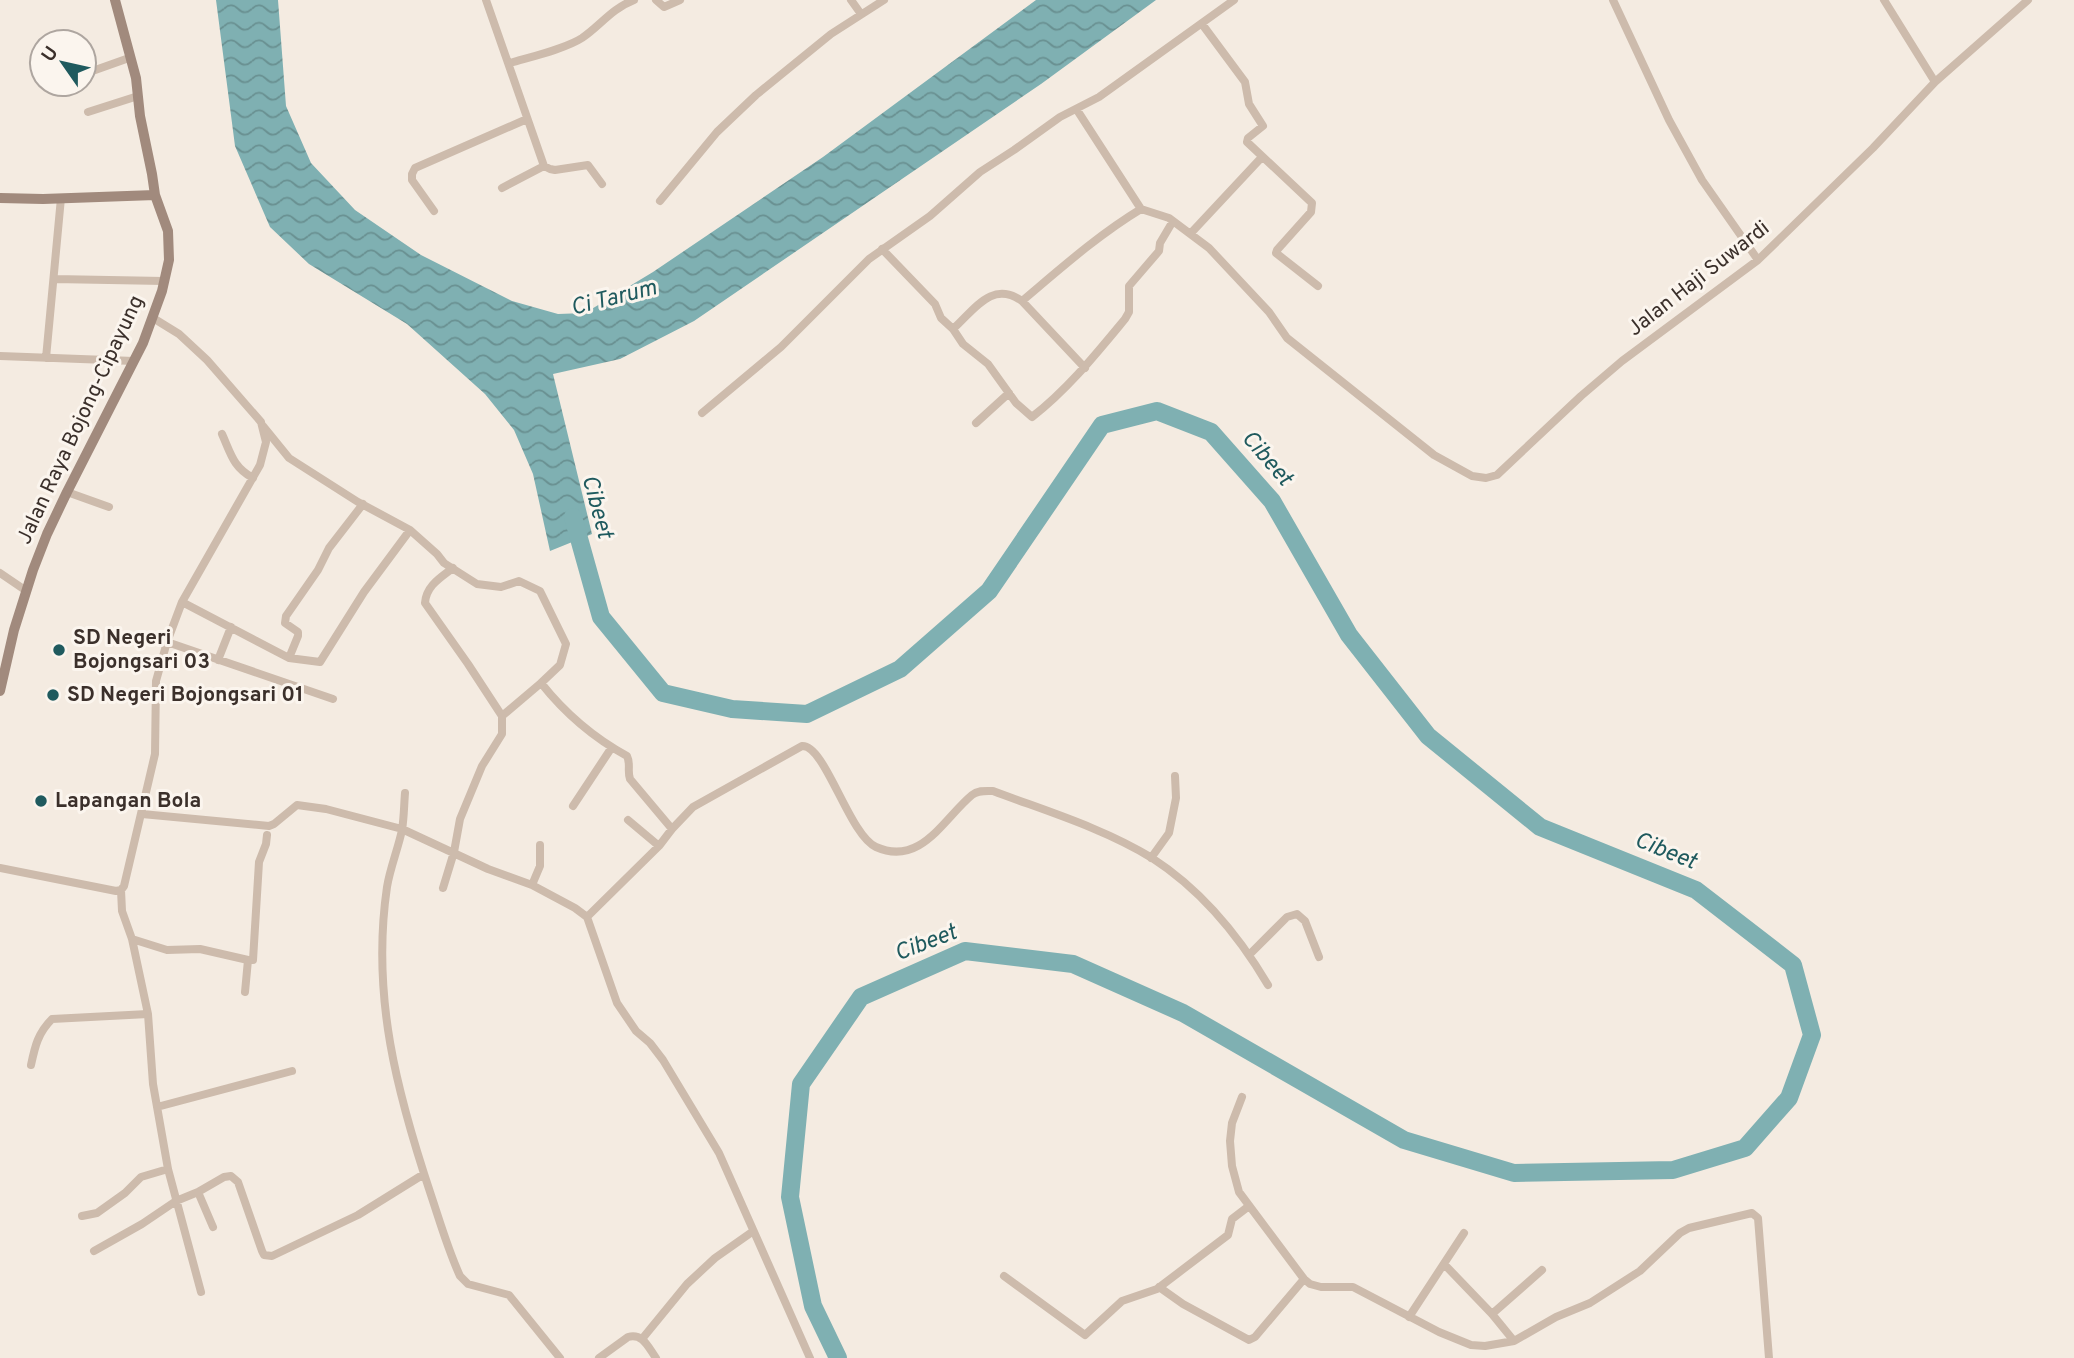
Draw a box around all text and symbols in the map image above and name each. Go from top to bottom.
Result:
north arrow [28,28,98,98]
text: U [37,42,64,67]
street label: Jalan Haji Suwardi [1623,215,1775,343]
water label: Ci Tarum [568,274,660,324]
street label: Jalan Raya Bojong-Cipayung [11,291,151,549]
water label: Cibeet [1234,425,1299,494]
water label: Cibeet [574,472,619,544]
place label: SD Negeri Bojongsari 03 [73,625,210,676]
marker: SD Negeri Bojongsari 03 [51,642,67,658]
place label: SD Negeri Bojongsari 01 [67,682,304,709]
marker: SD Negeri Bojongsari 01 [45,687,61,703]
place label: Lapangan Bola [55,788,201,815]
marker: Lapangan Bola [33,793,49,809]
water label: Cibeet [1630,827,1702,878]
water label: Cibeet [891,918,963,969]

